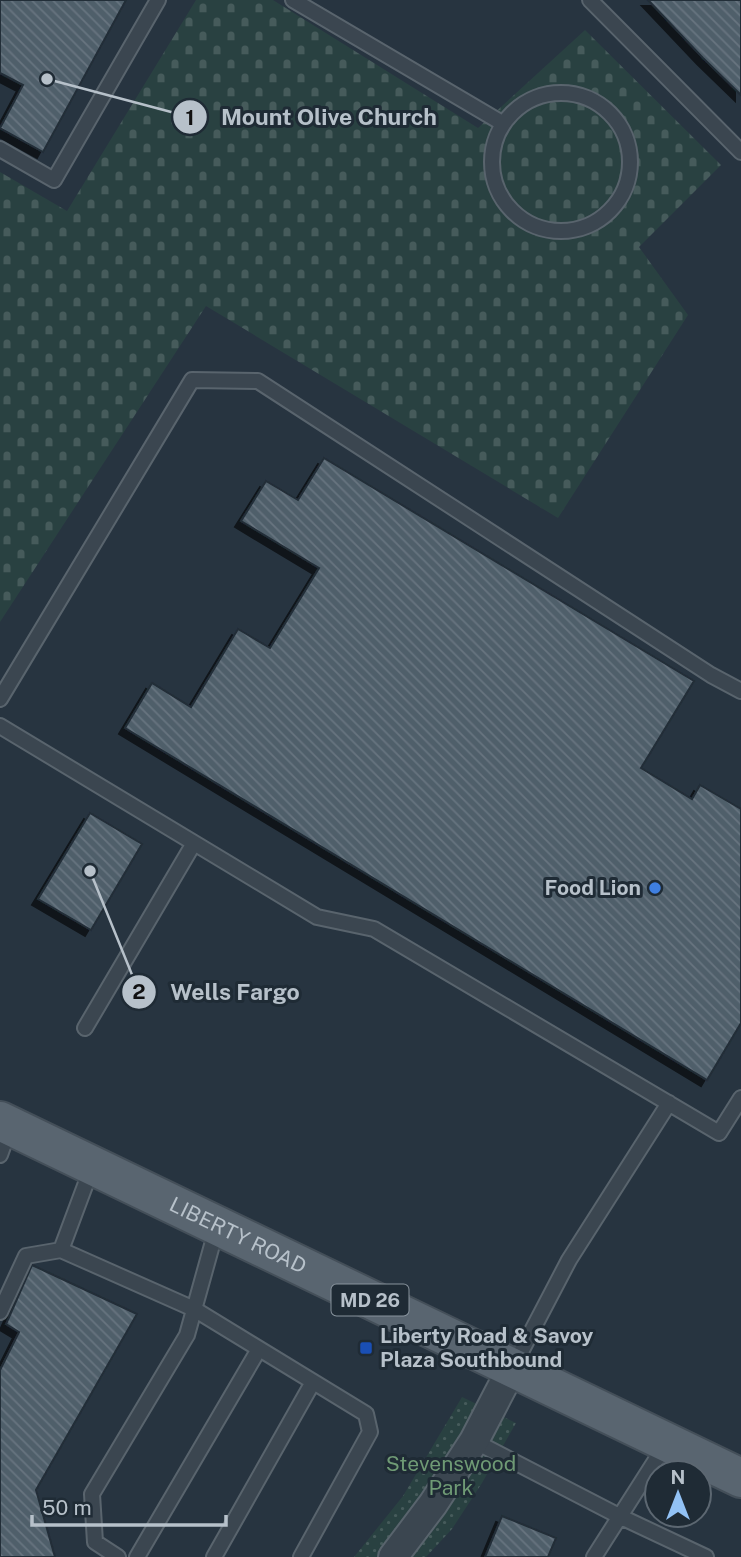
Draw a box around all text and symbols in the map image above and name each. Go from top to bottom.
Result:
callout: Mount Olive Church [172,95,451,139]
text: Mount Olive Church [221,103,437,130]
text: 1 [186,105,195,130]
place label: Food Lion [545,875,641,900]
marker: Food Lion [647,880,663,896]
callout: Wells Fargo [121,970,314,1014]
text: Wells Fargo [170,978,300,1005]
text: 2 [132,979,146,1004]
street label: LIBERTY ROAD [166,1192,310,1279]
road number: MD 26 [332,1284,408,1316]
place label: Liberty Road & Savoy Plaza Southbound [380,1323,594,1372]
marker: Liberty Road & Savoy Plaza Southbound [358,1340,374,1356]
park label: Stevenswood Park [386,1451,516,1500]
north arrow [643,1459,713,1529]
text: N [671,1466,685,1488]
scale bar [32,1484,226,1528]
text: 50 m [42,1495,92,1520]

